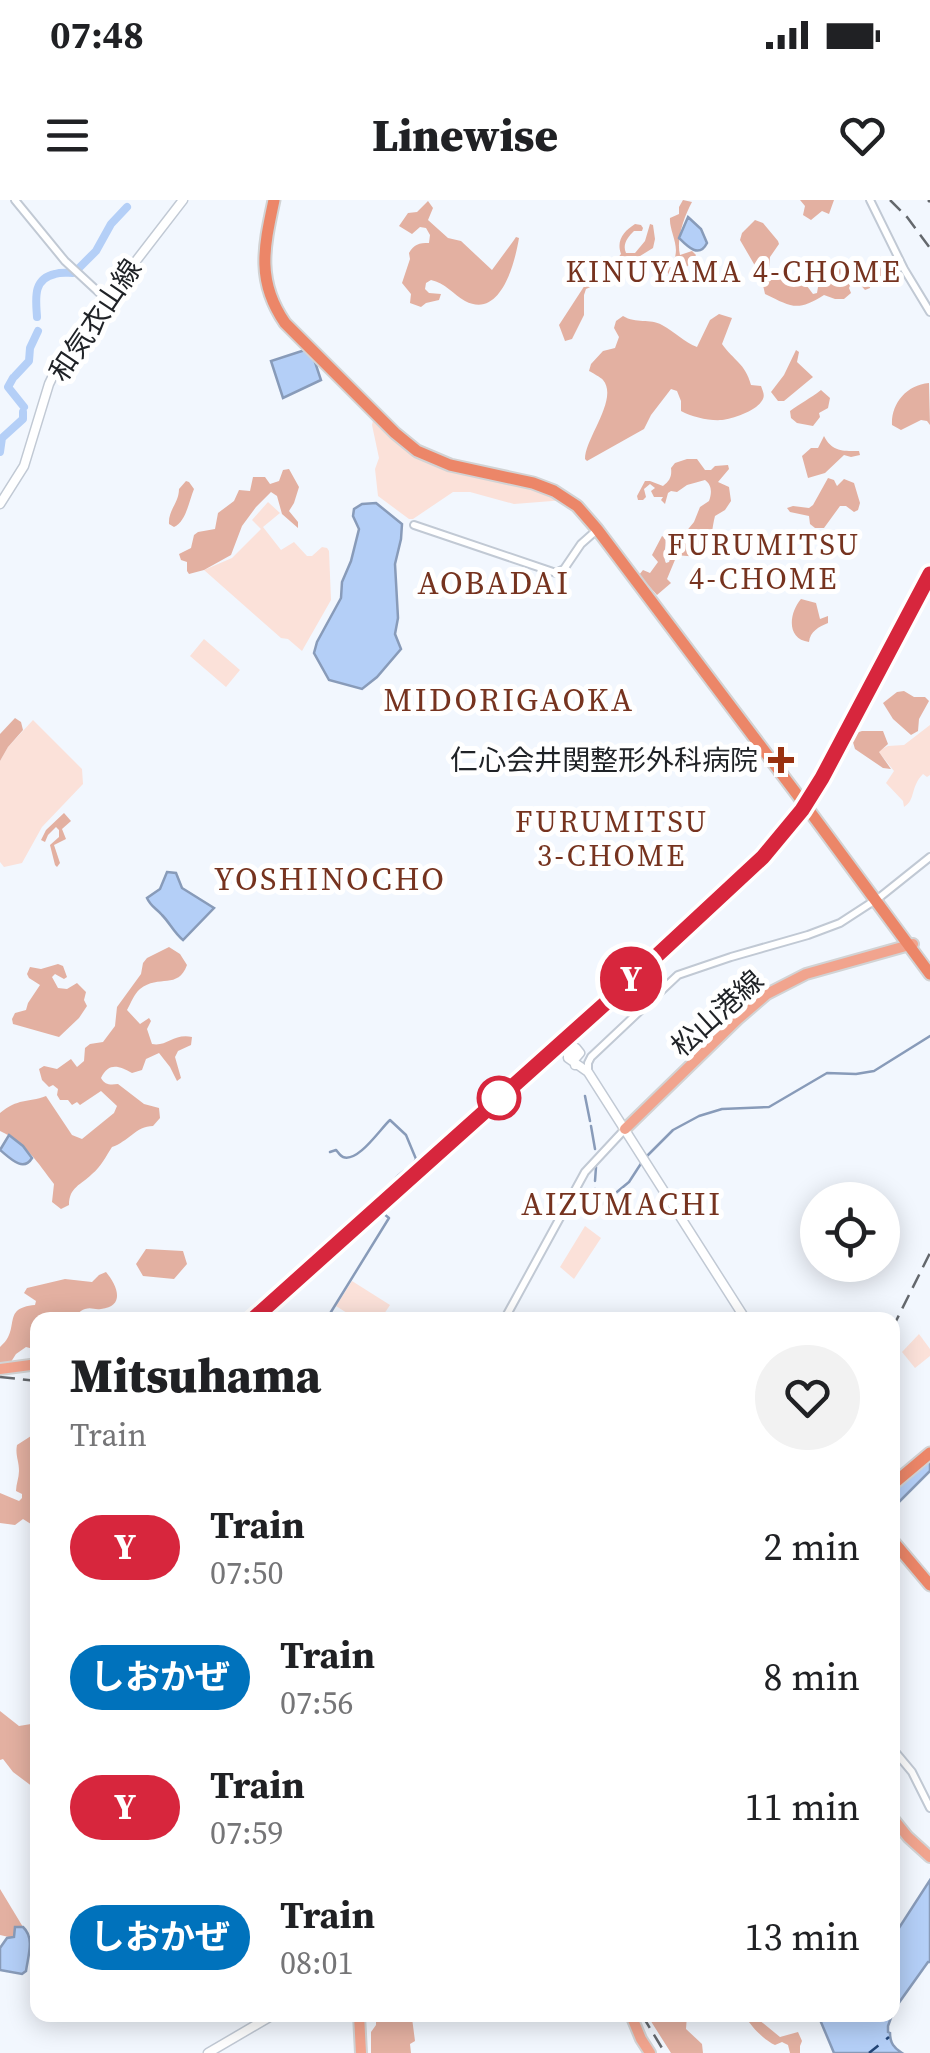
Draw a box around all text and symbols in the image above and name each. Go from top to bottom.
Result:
text: 07:48 [50,9,144,61]
text: Linewise [372,104,558,166]
icon: menu [40,108,95,163]
icon: heart [835,108,890,163]
street label: 和気衣山線 [40,251,150,389]
district label: KINUYAMA 4-CHOME [566,251,902,292]
district label: FURUMITSU 4-CHOME [667,524,861,599]
district label: AOBADAI [417,561,571,605]
district label: MIDORIGAOKA [383,678,635,722]
place label: 仁心会井関整形外科病院 [450,741,758,779]
marker: 仁心会井関整形外科病院 [768,747,794,773]
district label: FURUMITSU 3-CHOME [515,801,709,876]
district label: YOSHINOCHO [214,857,446,901]
line badge: Y [598,946,664,1012]
text: Y [620,955,642,1003]
street label: 松山港線 [663,961,771,1065]
unlabelled marker [478,1077,520,1119]
district label: AIZUMACHI [521,1182,723,1226]
map controls [800,1182,900,1282]
button: locate [800,1182,900,1282]
text: Mitsuhama [70,1342,321,1408]
button: heart [755,1345,860,1450]
text: Train [70,1413,147,1457]
text: Train [210,1499,305,1551]
text: 2 min [764,1521,860,1573]
text: Y [114,1523,136,1571]
text: 07:50 [210,1551,284,1595]
text: Train [280,1629,375,1681]
text: 8 min [764,1651,860,1703]
text: しおかぜ [90,1653,230,1701]
text: 07:56 [280,1681,354,1725]
text: Train [210,1759,305,1811]
text: 11 min [745,1781,860,1833]
text: Y [114,1783,136,1831]
text: 07:59 [210,1811,284,1855]
text: Train [280,1889,375,1941]
text: 13 min [745,1911,860,1963]
text: しおかぜ [90,1913,230,1961]
text: 08:01 [280,1941,354,1985]

